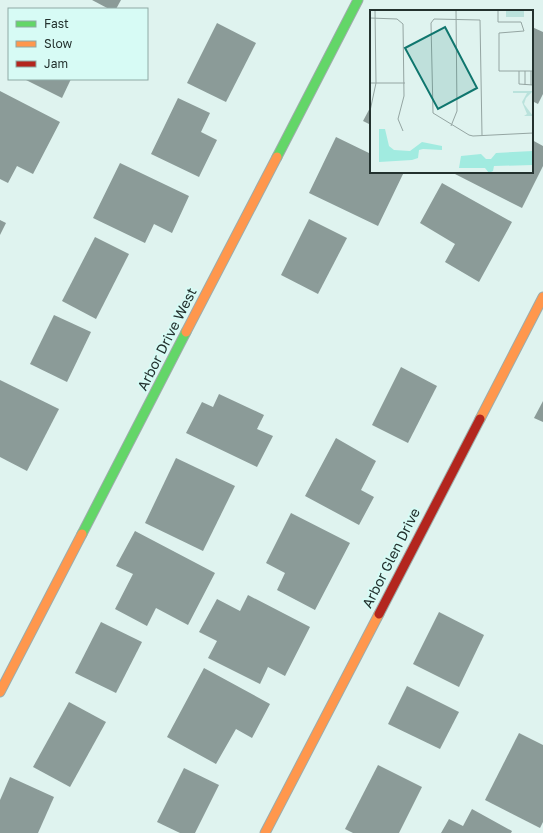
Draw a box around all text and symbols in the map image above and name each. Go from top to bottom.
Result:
legend [8,8,148,80]
inset map [370,10,533,173]
text: Fast [44,16,69,31]
text: Slow [44,36,72,51]
text: Jam [44,56,68,71]
street label: Arbor Drive West [133,285,200,393]
street label: Arbor Glen Drive [358,505,423,611]

